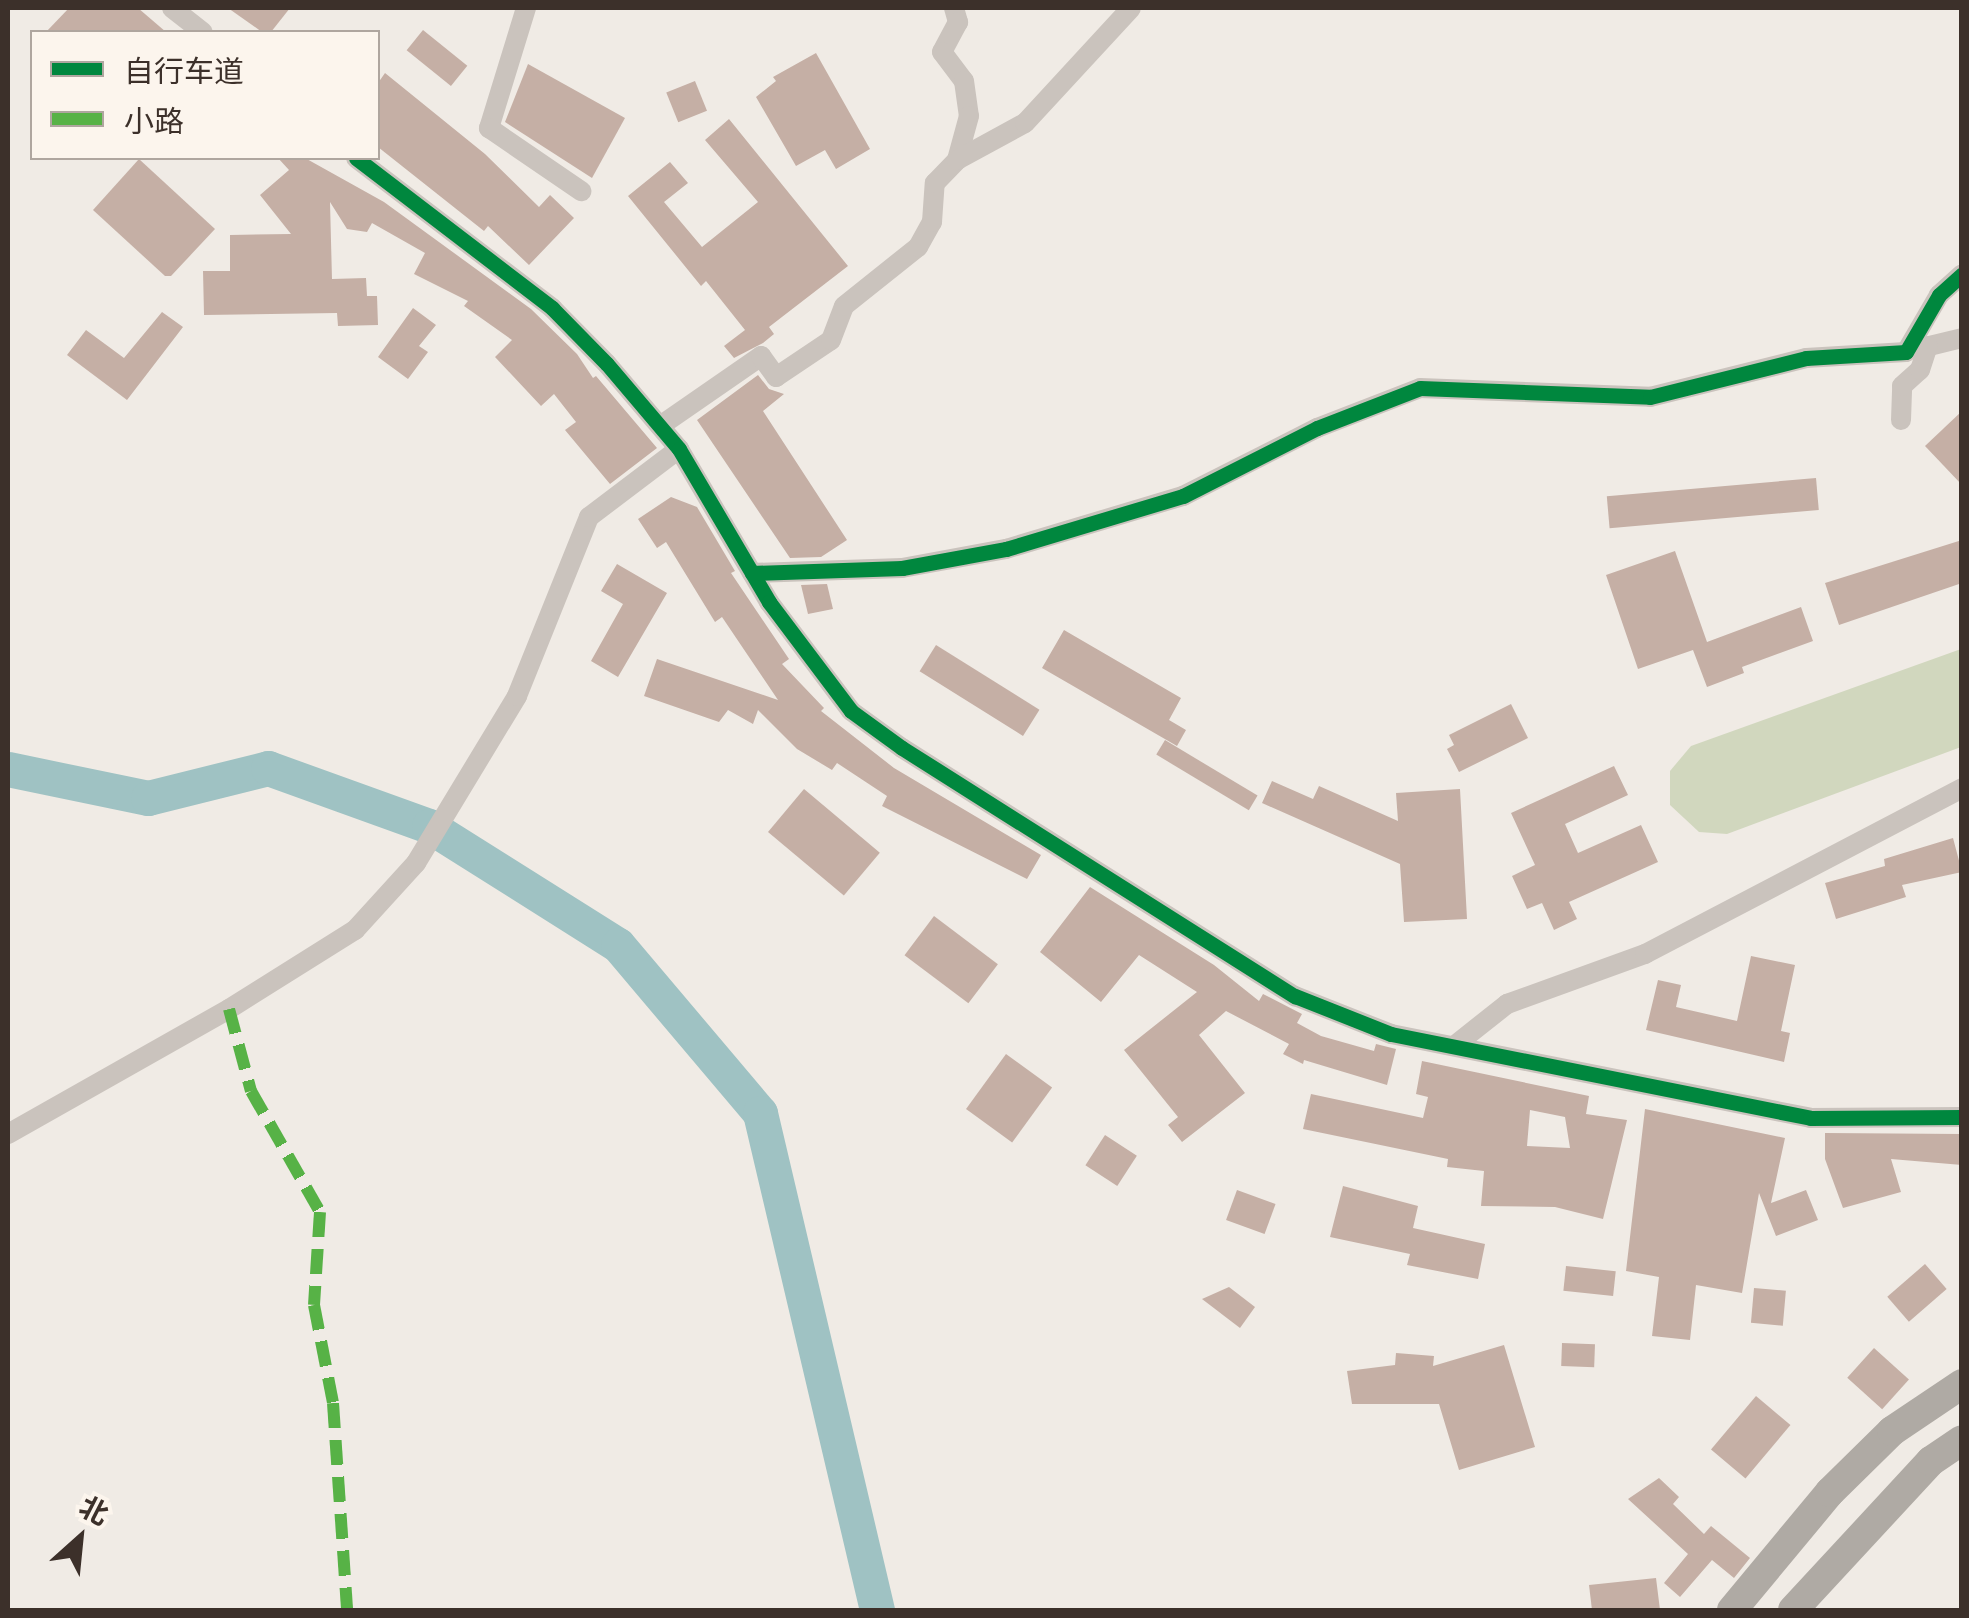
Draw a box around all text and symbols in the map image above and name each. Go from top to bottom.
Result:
legend [30,30,380,160]
text: 自行车道 [124,55,244,88]
text: 小路 [124,105,184,138]
north arrow [30,1488,130,1588]
text: 北 [74,1491,113,1531]

